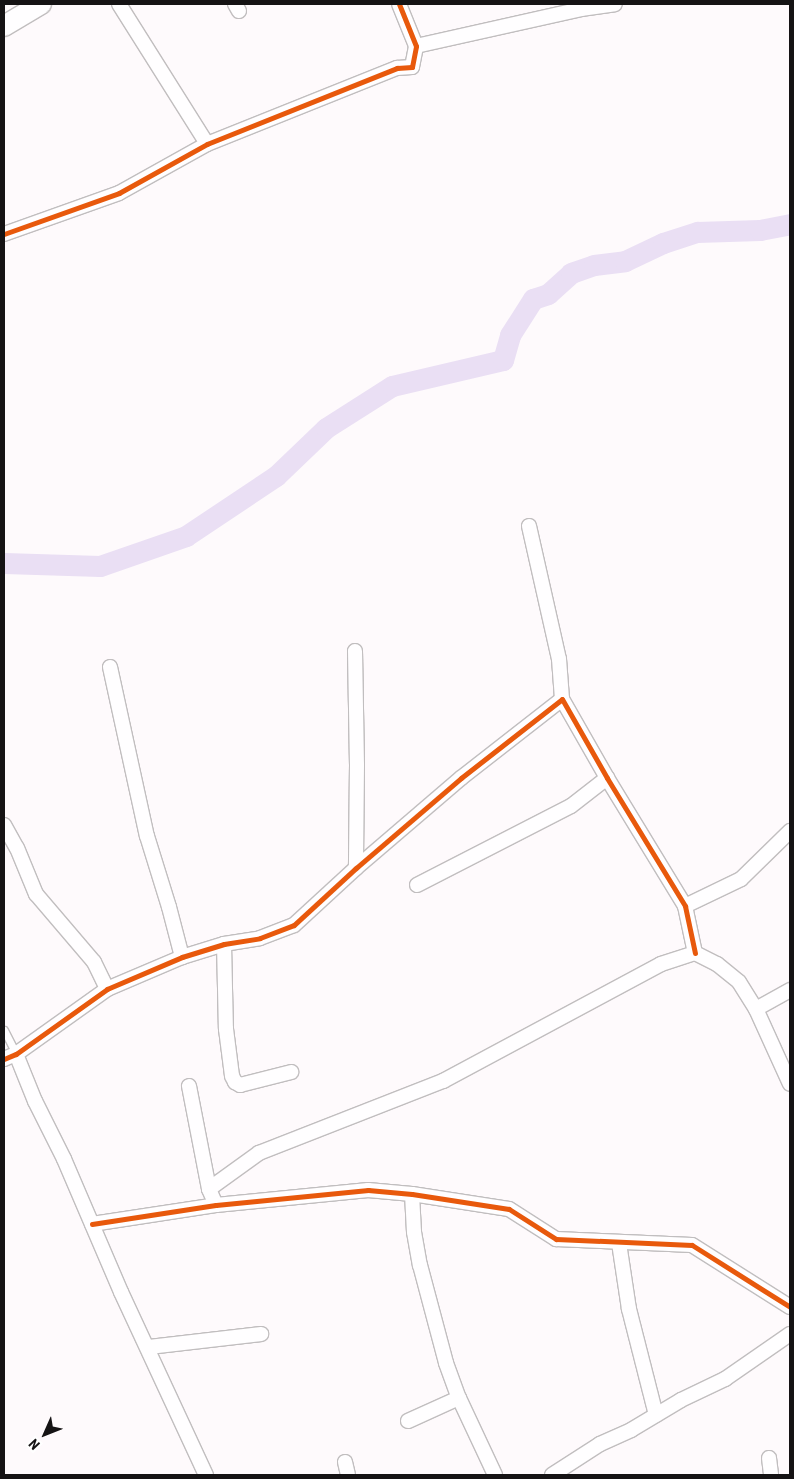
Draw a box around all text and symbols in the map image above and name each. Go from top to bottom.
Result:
north arrow [20,1409,70,1459]
text: N [25,1436,43,1453]

